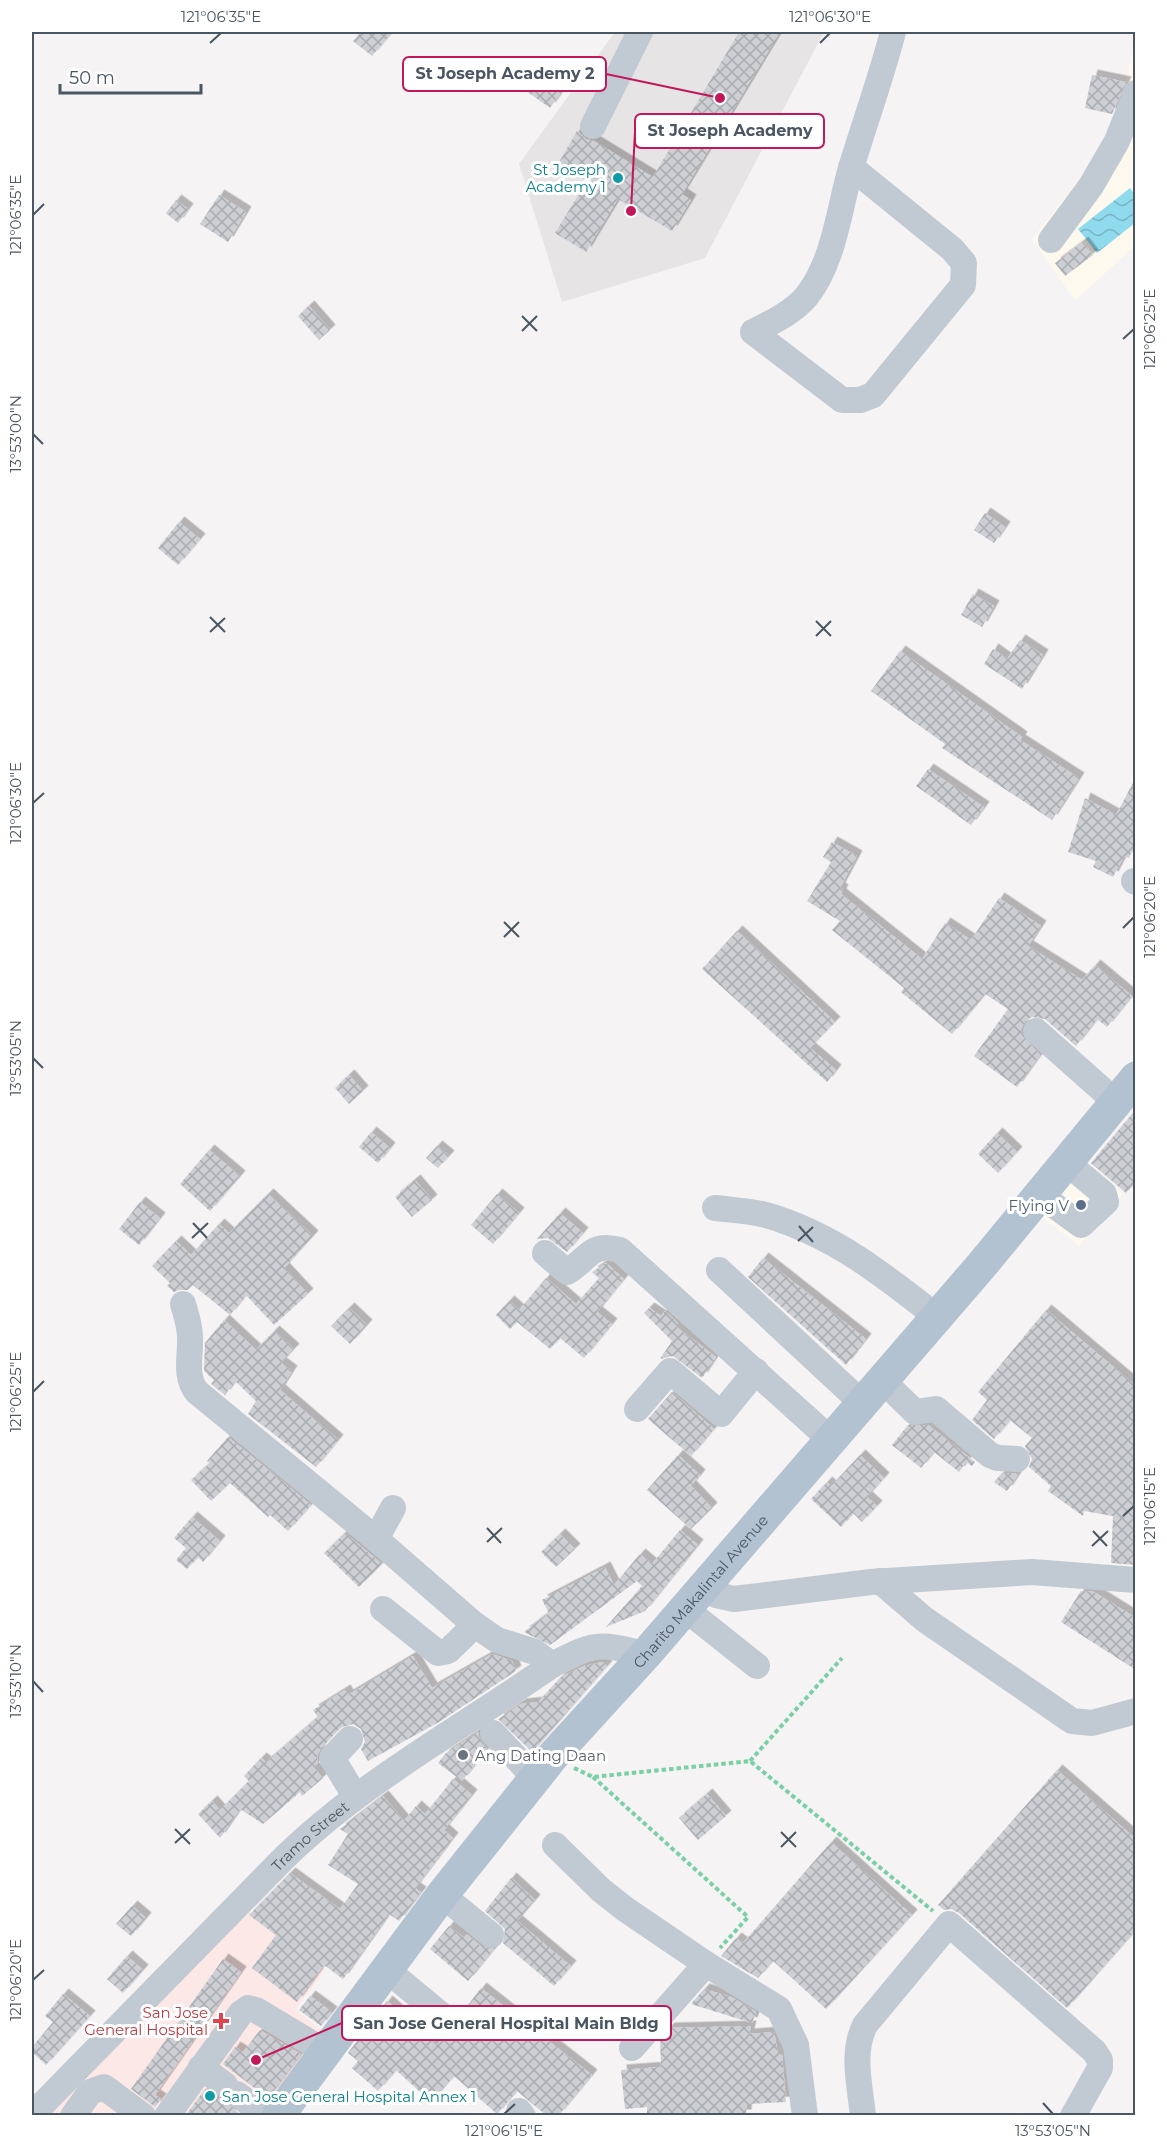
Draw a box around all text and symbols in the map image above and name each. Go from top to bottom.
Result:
text: 121°06'35"E [181,7,261,26]
text: 121°06'30"E [789,7,871,26]
scale bar [60,57,201,95]
callout: St Joseph Academy 2 [403,57,606,91]
text: St Joseph Academy 2 [416,64,594,83]
text: 50 m [69,67,115,89]
callout: St Joseph Academy [635,114,824,148]
text: St Joseph Academy [648,121,813,140]
place label: St Joseph Academy 1 [526,160,606,196]
marker: St Joseph Academy 1 [611,171,625,185]
text: 121°06'35"E [6,175,25,255]
text: 121°06'25"E [1140,289,1159,369]
text: 13°53'00"N [6,395,25,473]
text: 121°06'30"E [6,762,25,844]
text: 121°06'20"E [1140,876,1159,958]
text: 13°53'05"N [6,1020,25,1096]
place label: Flying V [1009,1196,1070,1215]
marker: Flying V [1074,1198,1088,1212]
text: 121°06'25"E [6,1352,25,1432]
text: 121°06'15"E [1140,1467,1159,1545]
street label: Charito Makalintal Avenue [628,1511,772,1672]
text: 13°53'10"N [6,1644,25,1718]
place label: Ang Dating Daan [475,1746,606,1765]
marker: Ang Dating Daan [456,1748,470,1762]
street label: Tramo Street [267,1797,353,1875]
text: 121°06'20"E [6,1939,25,2021]
place label: San Jose General Hospital [84,2003,208,2039]
callout: San Jose General Hospital Main Bldg [342,2006,671,2040]
marker: San Jose General Hospital [212,2012,230,2030]
text: San Jose General Hospital Main Bldg [353,2014,659,2033]
place label: San Jose General Hospital Annex 1 [222,2087,476,2106]
marker: San Jose General Hospital Annex 1 [203,2089,217,2103]
text: 121°06'15"E [465,2121,543,2140]
text: 13°53'05"N [1015,2121,1091,2140]

